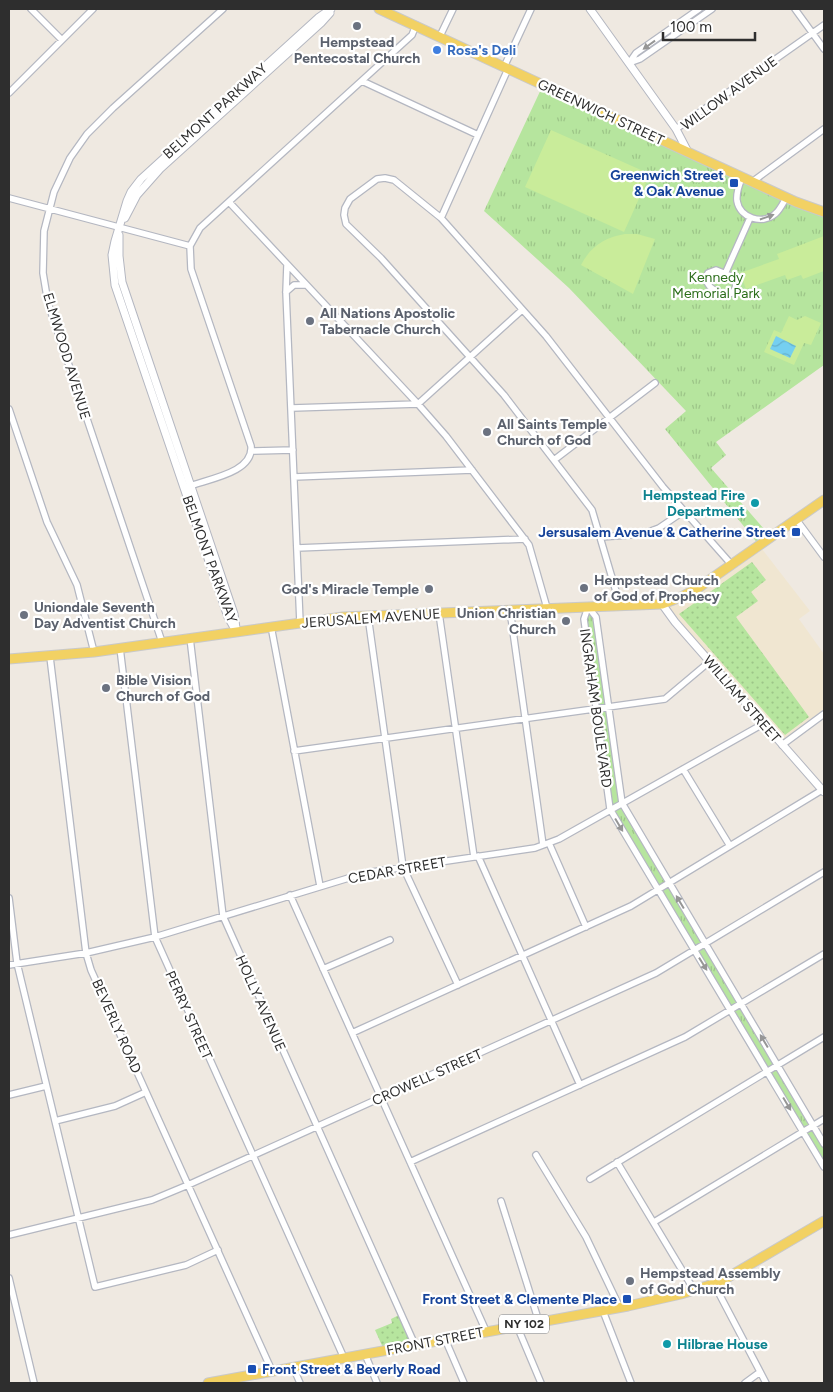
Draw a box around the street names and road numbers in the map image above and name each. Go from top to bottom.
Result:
street label: WILLOW AVENUE [678,53,781,134]
street label: BELMONT PARKWAY [160,60,271,163]
street label: GREENWICH STREET [535,76,667,149]
street label: ELMWOOD AVENUE [39,291,94,422]
street label: BELMONT PARKWAY [179,493,241,626]
street label: JERUSALEM AVENUE [301,605,441,632]
street label: INGRAHAM BOULEVARD [576,627,615,789]
street label: WILLIAM STREET [699,652,784,747]
street label: CEDAR STREET [347,853,448,887]
street label: HOLLY AVENUE [232,952,289,1054]
street label: PERRY STREET [161,968,216,1062]
street label: BEVERLY ROAD [88,976,145,1076]
street label: CROWELL STREET [370,1045,485,1109]
road number: NY 102 [499,1315,549,1334]
street label: FRONT STREET [385,1324,485,1359]

